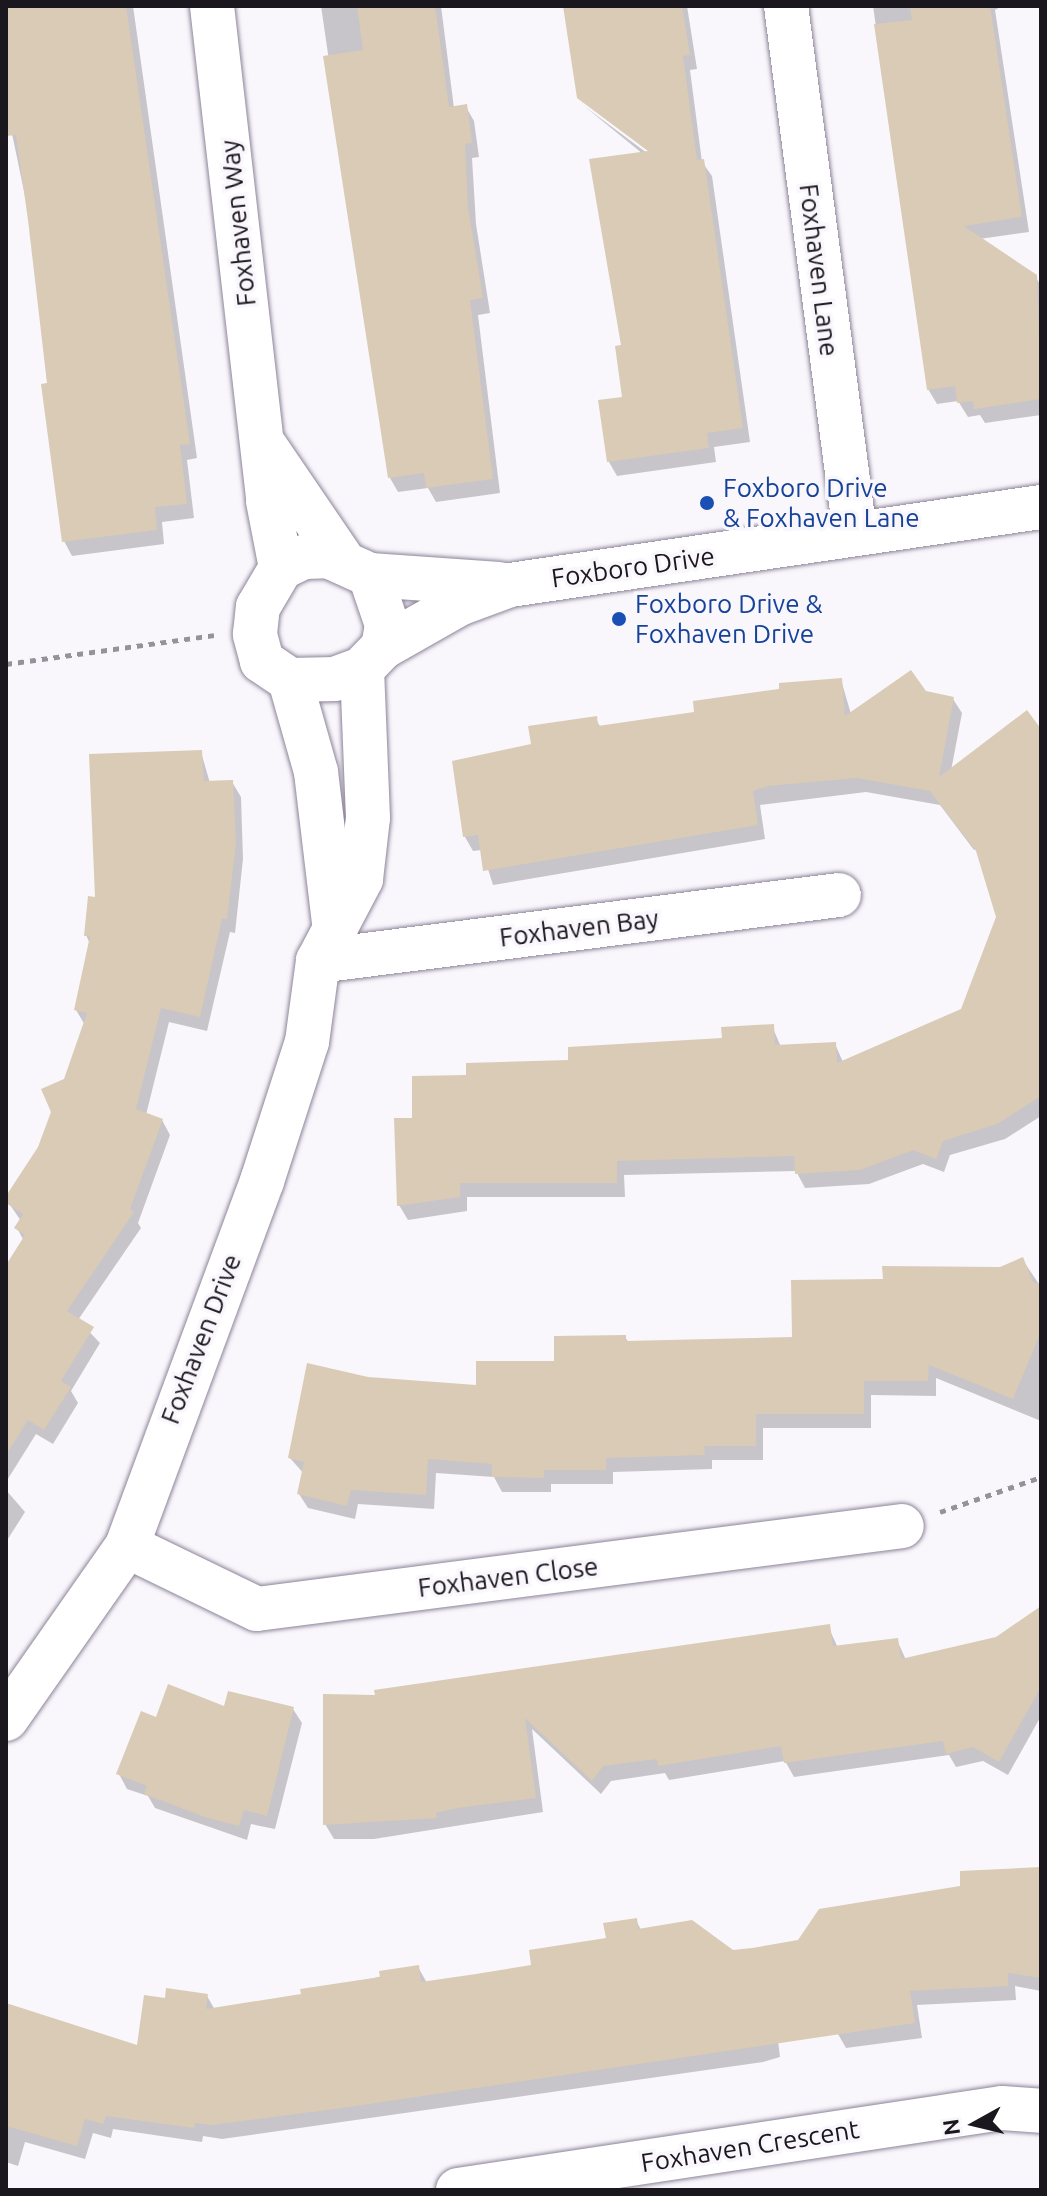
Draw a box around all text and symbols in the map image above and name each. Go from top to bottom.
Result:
street label: Foxhaven Way [214,138,262,308]
street label: Foxhaven Lane [793,182,845,358]
place label: Foxboro Drive & Foxhaven Lane [723,472,919,534]
marker: Foxboro Drive & Foxhaven Lane [698,494,716,512]
street label: Foxboro Drive [549,540,717,594]
place label: Foxboro Drive & Foxhaven Drive [635,588,823,650]
marker: Foxboro Drive & Foxhaven Drive [610,610,628,628]
street label: Foxhaven Bay [498,903,660,953]
street label: Foxhaven Drive [154,1250,248,1428]
street label: Foxhaven Close [416,1550,600,1604]
north arrow [935,2084,1015,2164]
street label: Foxhaven Crescent [639,2113,861,2179]
text: N [937,2118,964,2137]

